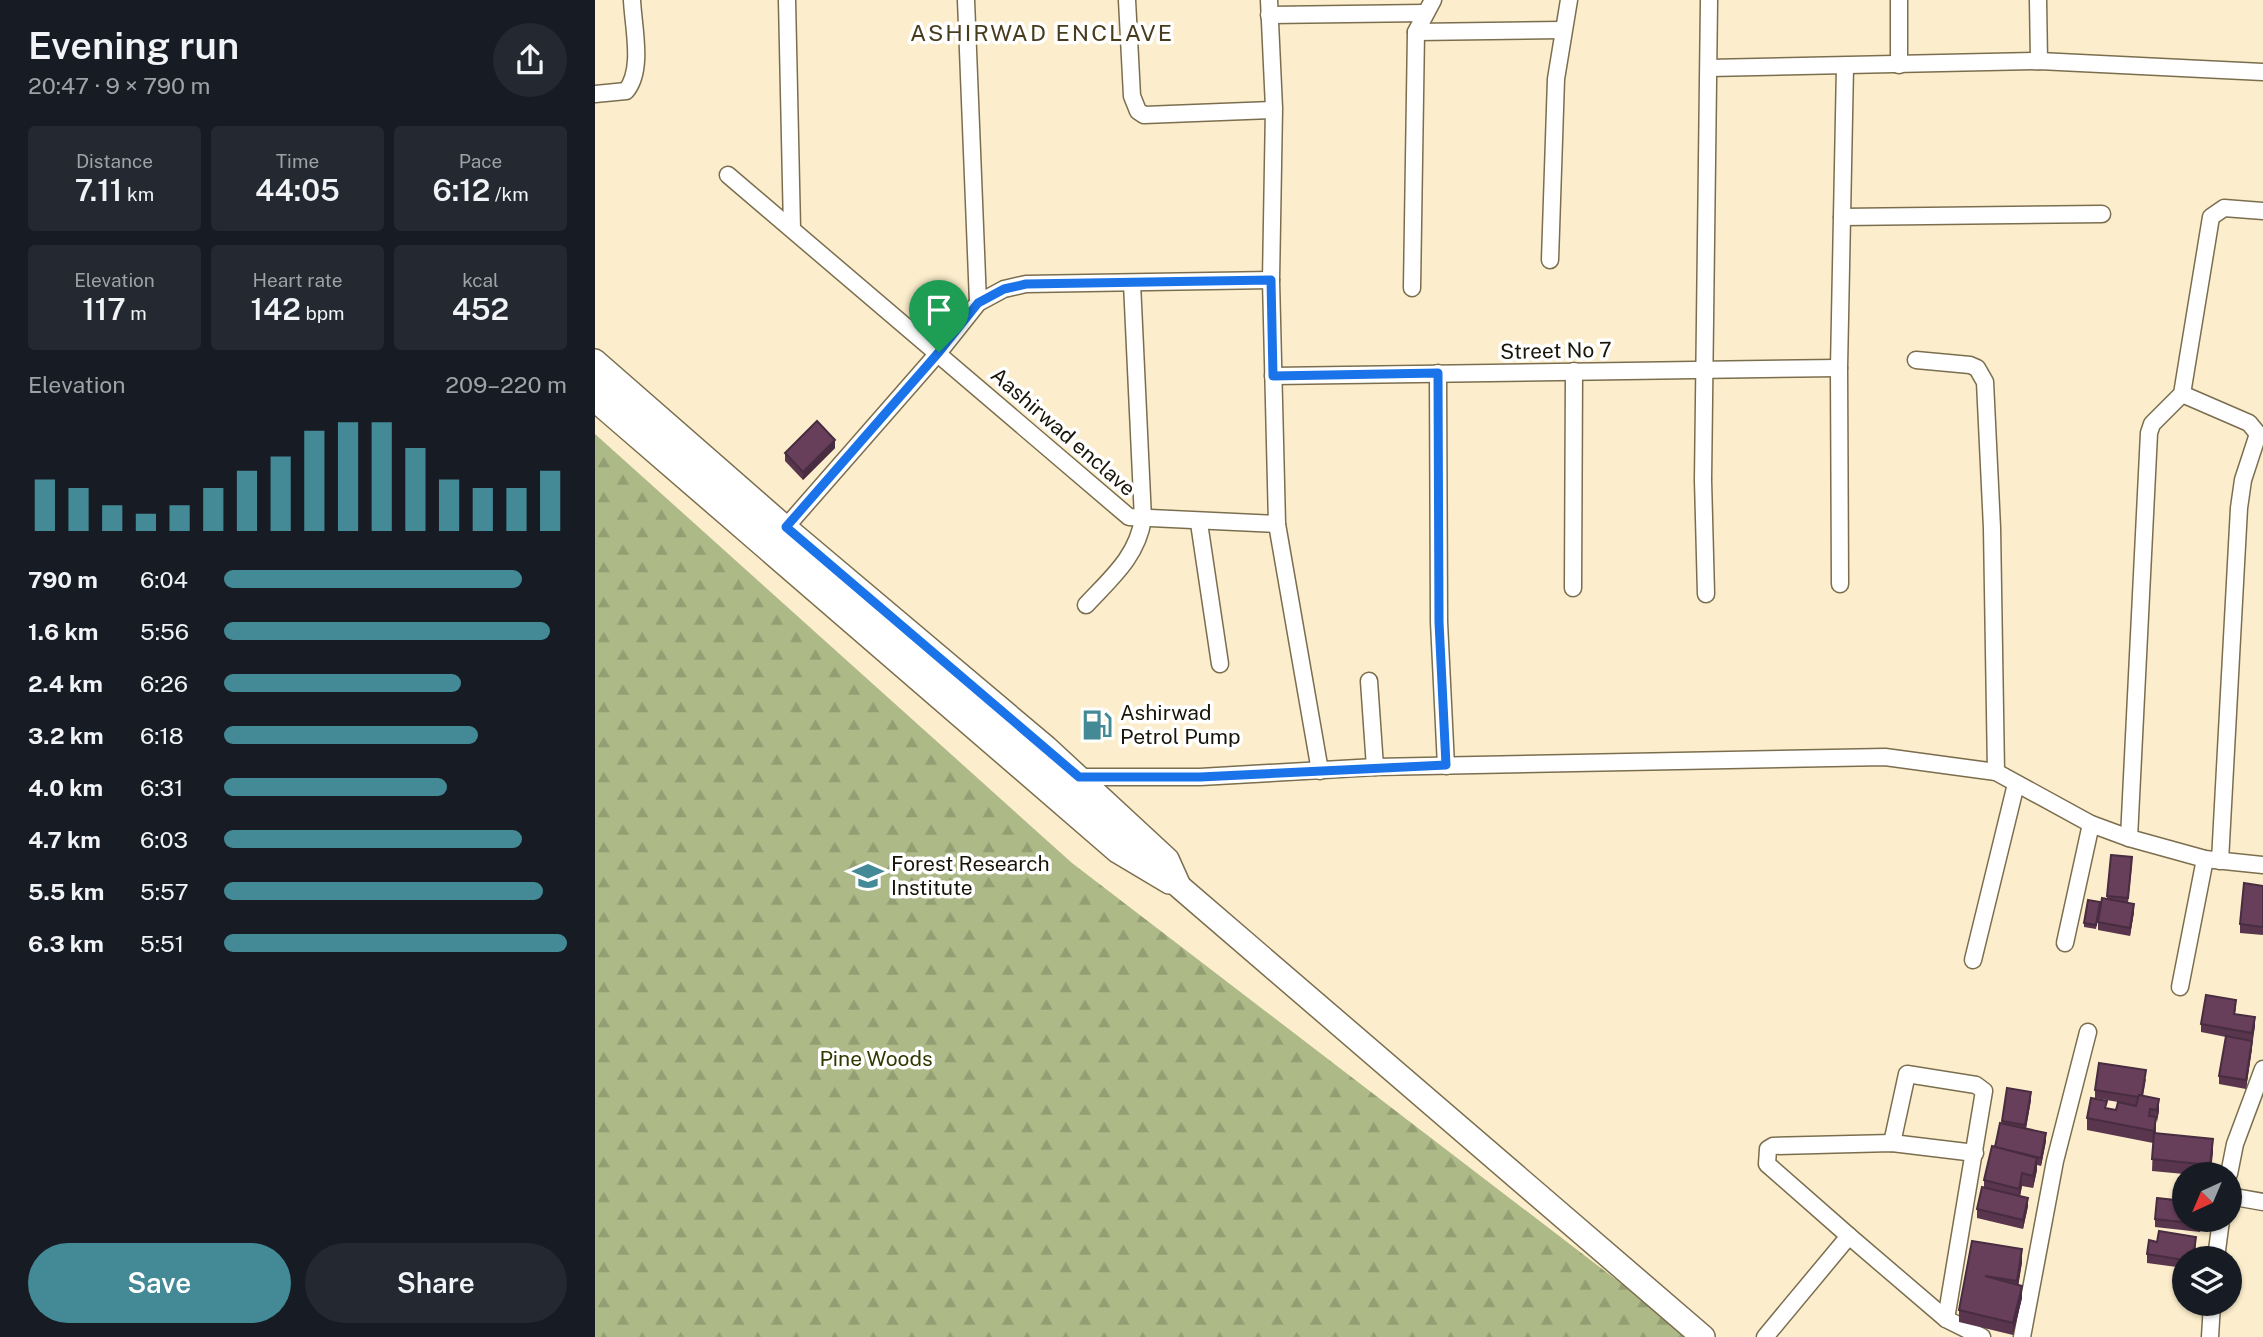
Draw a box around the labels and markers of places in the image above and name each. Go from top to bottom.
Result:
pin [909,280,969,352]
place label: Ashirwad Petrol Pump [1120,700,1240,749]
fuel station icon: Ashirwad Petrol Pump [1080,708,1114,742]
place label: Forest Research Institute [891,851,1050,900]
school or university icon: Forest Research Institute [851,859,885,893]

